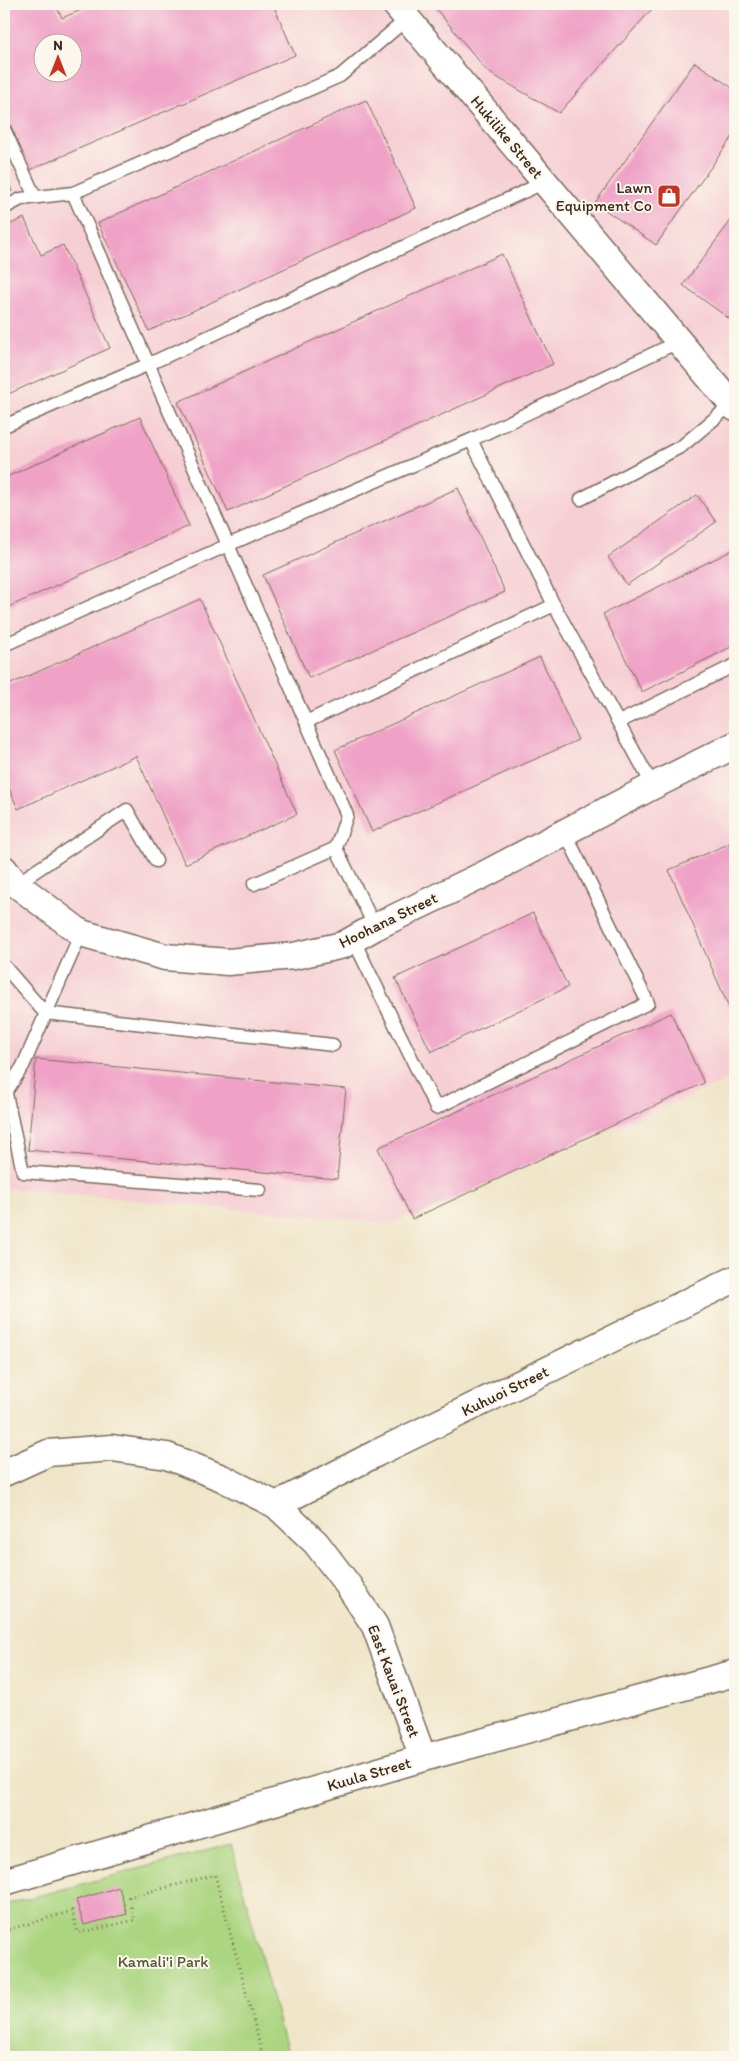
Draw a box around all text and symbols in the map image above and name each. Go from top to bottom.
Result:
north arrow [32,32,82,82]
text: N [53,37,63,54]
street label: Hukilike Street [467,92,547,182]
place label: Lawn Equipment Co [556,178,652,215]
shop icon: Lawn Equipment Co [656,183,682,209]
street label: Hoohana Street [336,888,440,952]
street label: Kuhuoi Street [458,1362,552,1420]
street label: East Kauai Street [364,1622,424,1740]
street label: Kuula Street [325,1753,413,1795]
park label: Kamali'i Park [118,1952,208,1971]

